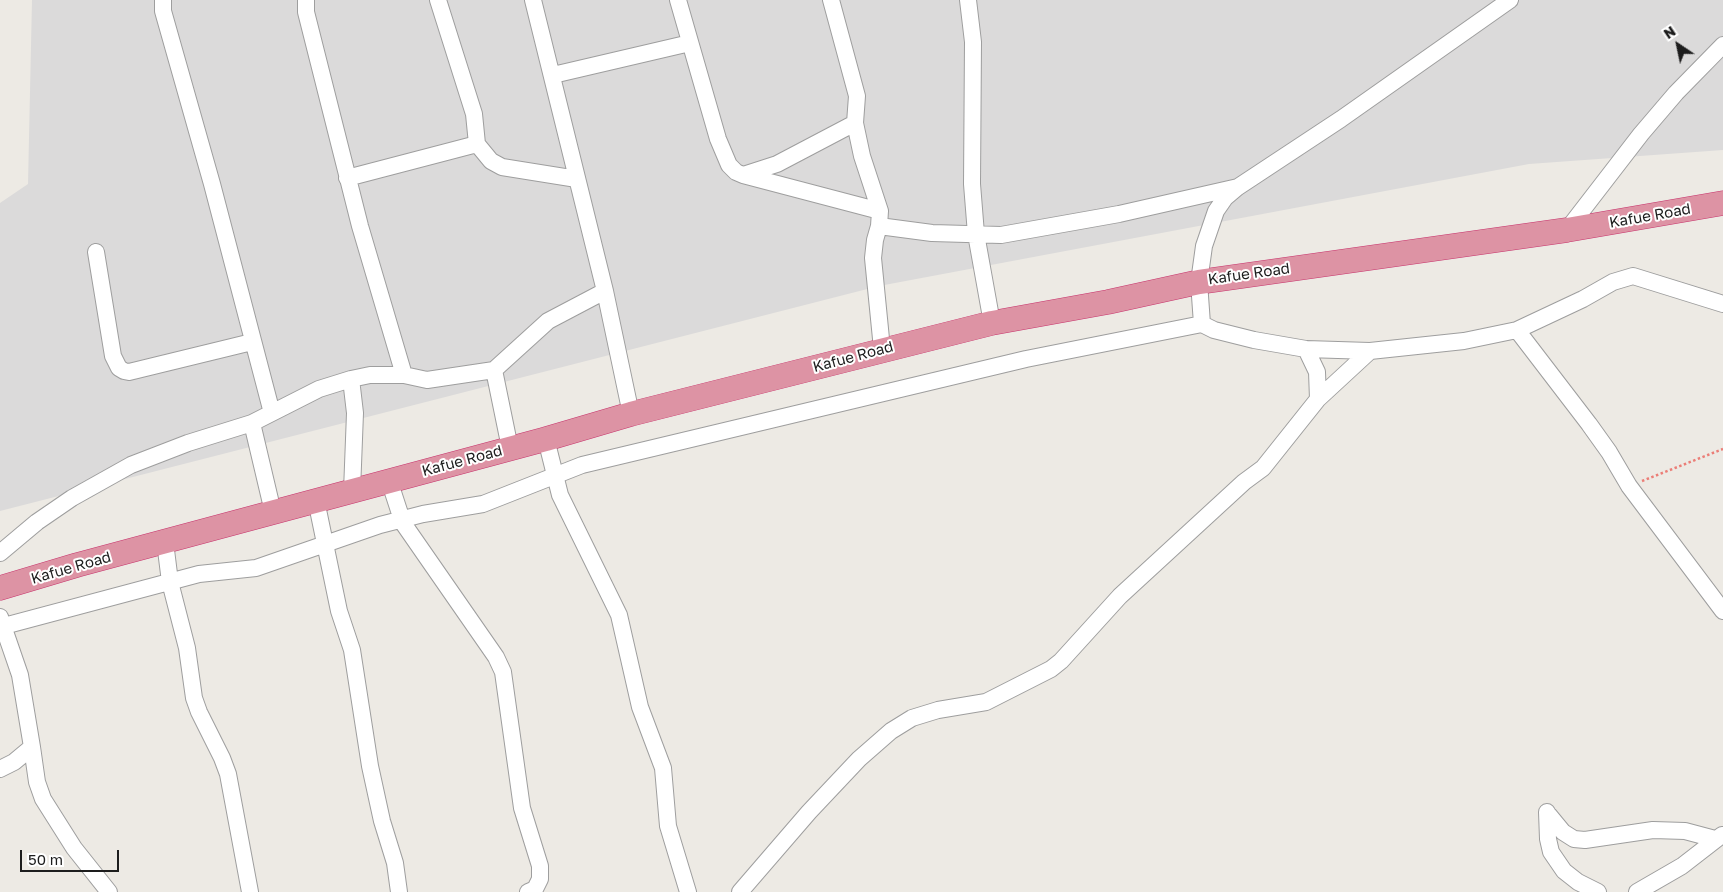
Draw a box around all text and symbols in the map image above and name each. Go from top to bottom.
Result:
north arrow [1653,20,1703,70]
text: N [1660,22,1678,42]
street label: Kafue Road [1608,200,1692,232]
street label: Kafue Road [1207,259,1291,289]
street label: Kafue Road [811,338,895,376]
street label: Kafue Road [420,442,504,480]
street label: Kafue Road [29,548,113,588]
scale bar [22,840,121,872]
text: 50 m [28,850,63,868]

